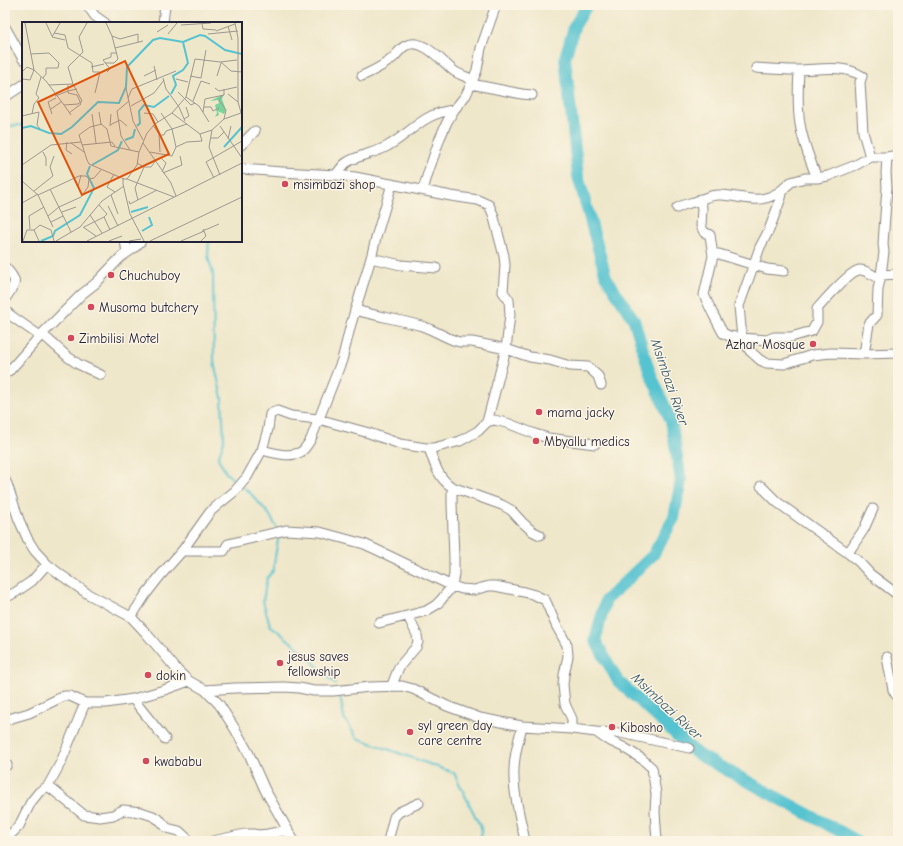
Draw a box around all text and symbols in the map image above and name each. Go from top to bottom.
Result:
inset map [22,22,242,242]
place label: msimbazi shop [293,177,376,192]
marker: msimbazi shop [280,179,290,189]
place label: Chuchuboy [119,268,180,283]
marker: Chuchuboy [106,270,116,280]
place label: Musoma butchery [99,300,198,315]
marker: Musoma butchery [86,302,96,312]
place label: Zimbilisi Motel [79,331,159,346]
marker: Zimbilisi Motel [66,333,76,343]
water label: Msimbazi River [646,336,693,429]
place label: Azhar Mosque [726,337,805,352]
marker: Azhar Mosque [808,339,818,349]
place label: mama jacky [547,405,615,420]
marker: mama jacky [534,407,544,417]
place label: Mbyallu medics [544,434,630,449]
marker: Mbyallu medics [531,436,541,446]
place label: jesus saves fellowship [286,649,349,679]
marker: jesus saves fellowship [275,658,285,668]
place label: dokin [156,668,186,683]
water label: Msimbazi River [627,669,707,744]
marker: dokin [143,670,153,680]
place label: syl green day care centre [418,718,492,748]
place label: Kibosho [620,720,663,735]
marker: Kibosho [607,722,617,732]
marker: syl green day care centre [405,727,415,737]
place label: kwababu [154,754,202,769]
marker: kwababu [141,756,151,766]

